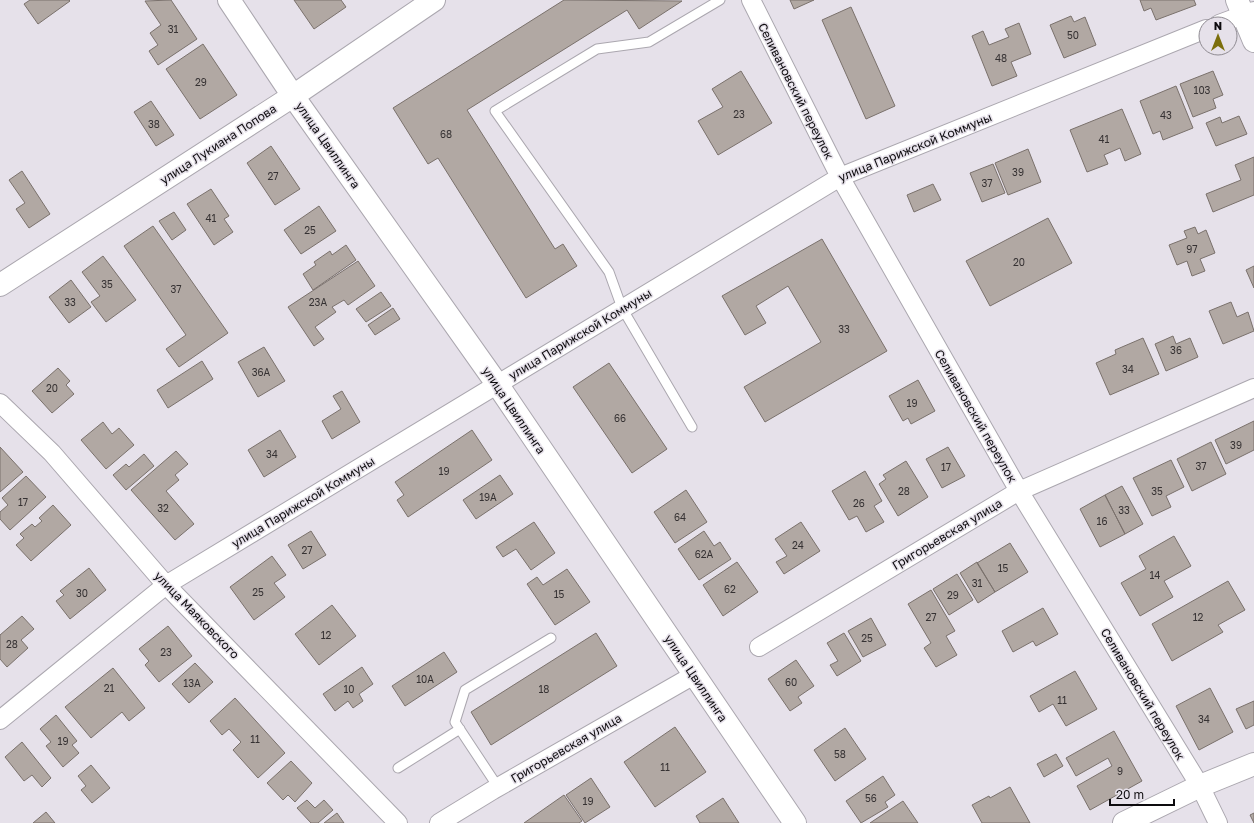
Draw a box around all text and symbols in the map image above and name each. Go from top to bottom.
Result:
north arrow [1198,16,1238,56]
text: N [1214,19,1222,32]
street label: Селивановский переулок [755,20,837,162]
house number: 31 [168,23,178,35]
house number: 50 [1067,29,1079,41]
house number: 48 [995,52,1007,64]
house number: 29 [195,76,207,88]
house number: 103 [1194,84,1211,96]
street label: улица Цвиллинга [293,99,363,191]
street label: улица Лукиана Попова [157,101,279,187]
house number: 23 [733,108,745,120]
street label: улица Парижской Коммуны [836,109,994,185]
house number: 43 [1160,109,1172,121]
house number: 38 [148,118,160,130]
house number: 68 [440,128,452,140]
house number: 41 [1099,133,1110,145]
house number: 39 [1012,166,1024,178]
house number: 27 [267,170,279,182]
house number: 37 [981,177,993,189]
house number: 41 [206,212,217,224]
house number: 25 [304,224,316,236]
house number: 97 [1186,243,1198,255]
house number: 20 [1013,256,1025,268]
house number: 35 [101,278,113,290]
house number: 37 [170,283,182,295]
street label: улица Парижской Коммуны [506,285,654,383]
house number: 33 [64,296,76,308]
house number: 23А [309,296,327,308]
house number: 33 [838,323,850,335]
house number: 36 [1170,344,1182,356]
street label: Селивановский переулок [932,347,1020,485]
street label: улица Цвиллинга [479,363,549,457]
house number: 34 [1122,363,1134,375]
house number: 36А [252,366,271,378]
house number: 20 [46,382,58,394]
house number: 19 [907,397,917,409]
house number: 66 [614,412,626,424]
house number: 39 [1230,439,1242,451]
house number: 34 [266,448,278,460]
street label: улица Парижской Коммуны [229,453,377,551]
house number: 37 [1195,460,1207,472]
house number: 17 [941,461,951,473]
house number: 19 [439,465,449,477]
house number: 28 [898,485,910,497]
house number: 35 [1151,485,1163,497]
house number: 19А [479,491,497,503]
street label: Григорьевская улица [889,495,1005,573]
house number: 17 [18,496,28,508]
house number: 26 [853,497,865,509]
house number: 32 [157,502,169,514]
house number: 33 [1118,504,1130,516]
house number: 64 [674,511,686,523]
house number: 16 [1097,515,1107,527]
house number: 24 [792,539,804,551]
house number: 27 [301,544,313,556]
house number: 62А [695,548,714,560]
house number: 15 [998,562,1009,574]
street label: улица Маяковского [151,568,243,662]
house number: 14 [1150,569,1160,581]
house number: 31 [972,577,982,589]
house number: 62 [724,583,736,595]
house number: 25 [252,586,264,598]
house number: 30 [76,587,88,599]
house number: 15 [554,588,565,600]
house number: 29 [947,589,959,601]
house number: 27 [925,611,937,623]
house number: 12 [1193,611,1204,623]
street label: Селивановский переулок [1098,625,1188,763]
house number: 12 [321,629,332,641]
street label: улица Цвиллинга [661,631,731,725]
house number: 25 [861,632,873,644]
house number: 28 [6,638,18,650]
house number: 23 [160,646,172,658]
house number: 10А [416,673,434,685]
house number: 60 [785,676,797,688]
house number: 13А [183,677,201,689]
house number: 21 [104,682,114,694]
house number: 10 [343,683,355,695]
house number: 18 [539,683,549,695]
house number: 11 [1057,694,1067,706]
street label: Григорьевская улица [508,710,624,786]
house number: 34 [1198,713,1210,725]
house number: 11 [250,733,260,745]
house number: 19 [58,735,68,747]
house number: 58 [834,748,846,760]
house number: 11 [660,761,670,773]
house number: 9 [1117,765,1123,777]
scale bar [1110,781,1174,807]
text: 20 m [1116,787,1144,802]
house number: 56 [865,792,877,804]
house number: 19 [583,795,593,807]

